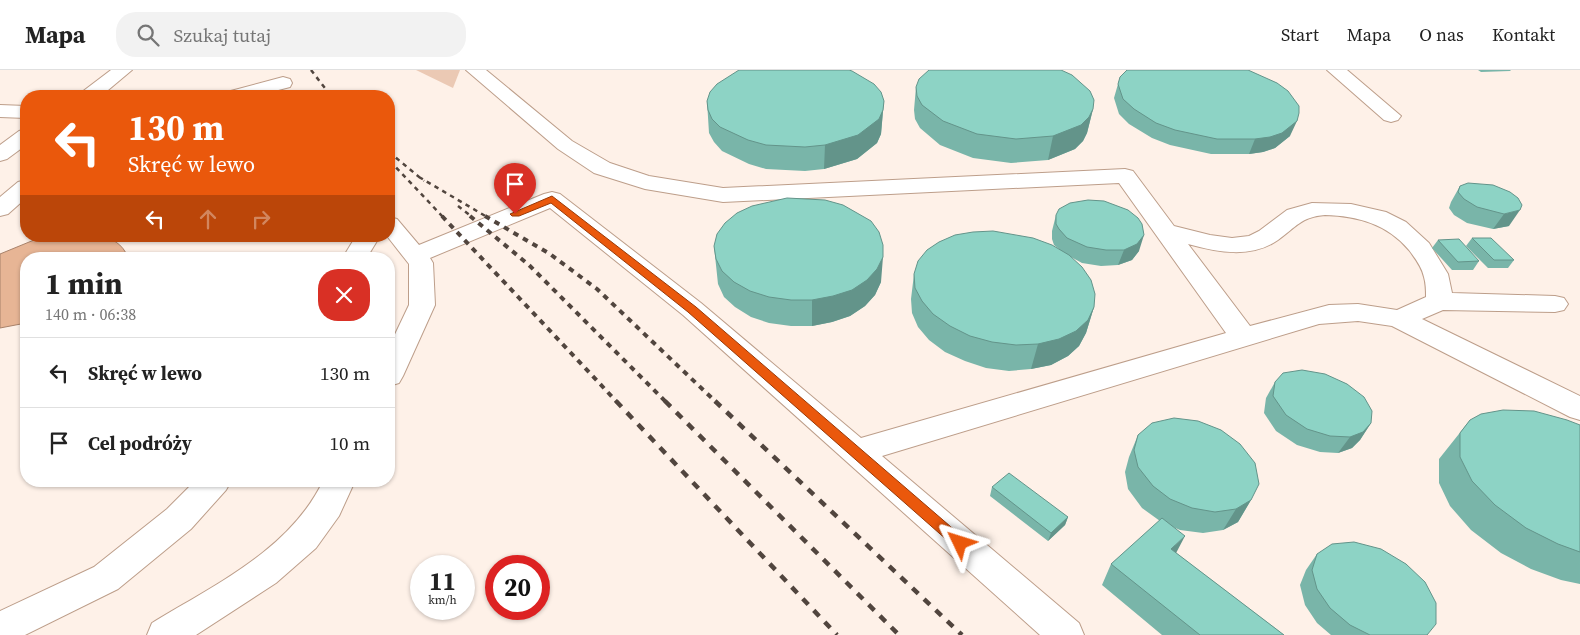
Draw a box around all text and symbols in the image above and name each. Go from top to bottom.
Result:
search box [116,12,466,57]
text: Mapa [25,18,86,51]
icon: search [134,21,162,49]
text: Szukaj tutaj [174,22,271,48]
text: Start [1281,22,1319,47]
text: Mapa [1347,22,1391,47]
text: O nas [1419,22,1464,47]
text: Kontakt [1492,22,1555,47]
text: 130 m [128,104,224,152]
icon: left [45,110,110,175]
text: Skręć w lewo [128,149,255,179]
pin [494,163,536,214]
icon: arrive [501,170,529,198]
icon: left [141,205,169,233]
icon: ahead [194,205,222,233]
icon: right [247,205,275,233]
text: 1 min [45,263,123,304]
button: close [318,269,370,321]
text: 140 m · 06:38 [45,303,136,325]
icon: left [45,359,73,387]
text: Skręć w lewo [88,360,202,386]
text: 130 m [320,360,370,386]
icon: arrive [45,429,73,457]
text: Cel podróży [88,430,192,456]
text: 10 m [329,430,370,456]
position arrow [933,516,985,568]
speed limit sign: 20 [485,555,550,620]
text: 11 [429,564,456,598]
text: km/h [428,592,457,608]

